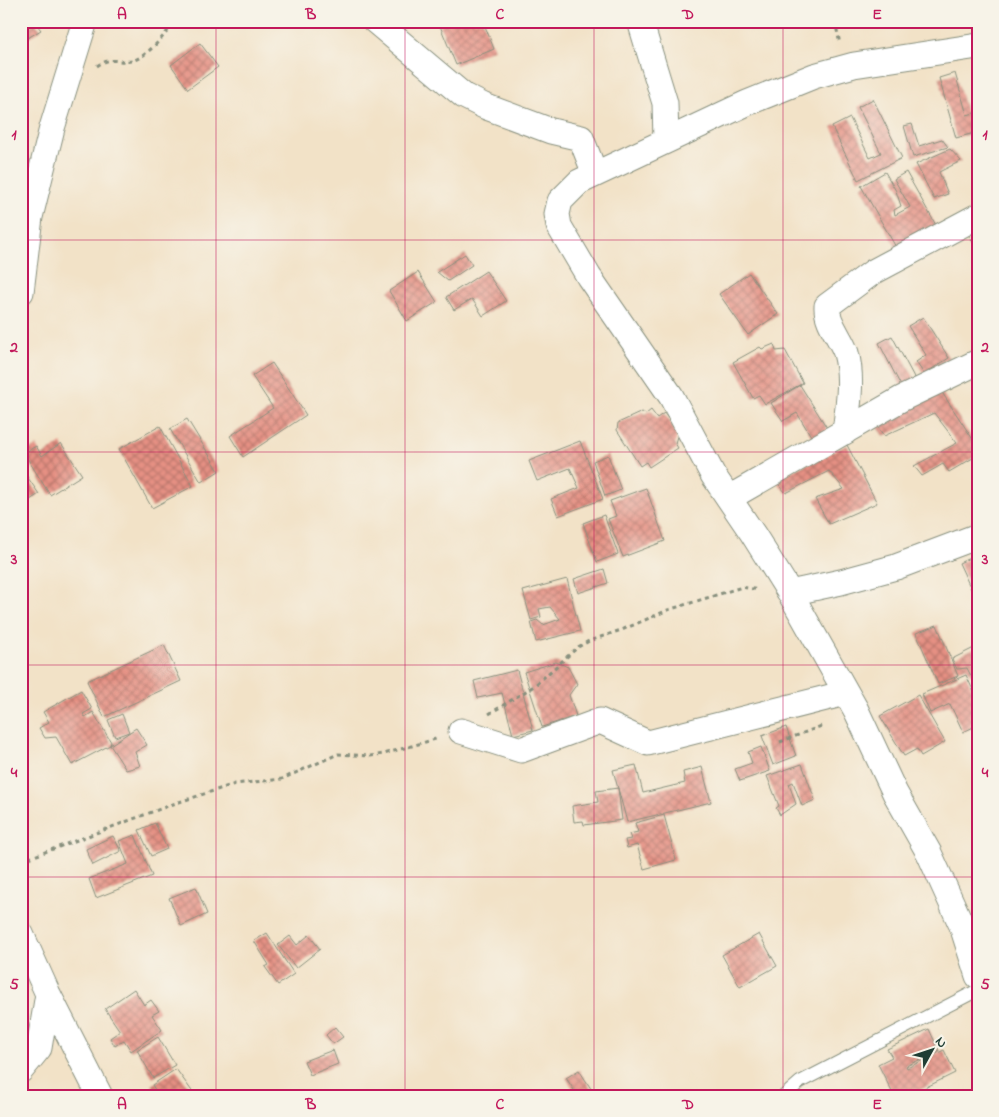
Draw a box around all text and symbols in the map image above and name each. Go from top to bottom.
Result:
text: A [117,3,127,27]
text: B [305,3,317,27]
text: C [496,3,505,27]
text: D [681,3,694,27]
text: E [872,3,882,27]
text: 1 [11,123,17,147]
text: 1 [982,123,988,147]
text: 2 [9,336,18,360]
text: 2 [980,336,989,360]
text: 3 [10,548,18,572]
text: 3 [981,548,989,572]
text: 4 [10,761,18,785]
text: 4 [981,761,989,785]
text: 5 [9,973,19,997]
text: 5 [980,973,990,997]
north arrow [906,1024,956,1074]
text: N [930,1032,952,1053]
text: A [117,1093,127,1117]
text: B [305,1093,317,1117]
text: C [496,1093,505,1117]
text: D [681,1093,694,1117]
text: E [872,1093,882,1117]

